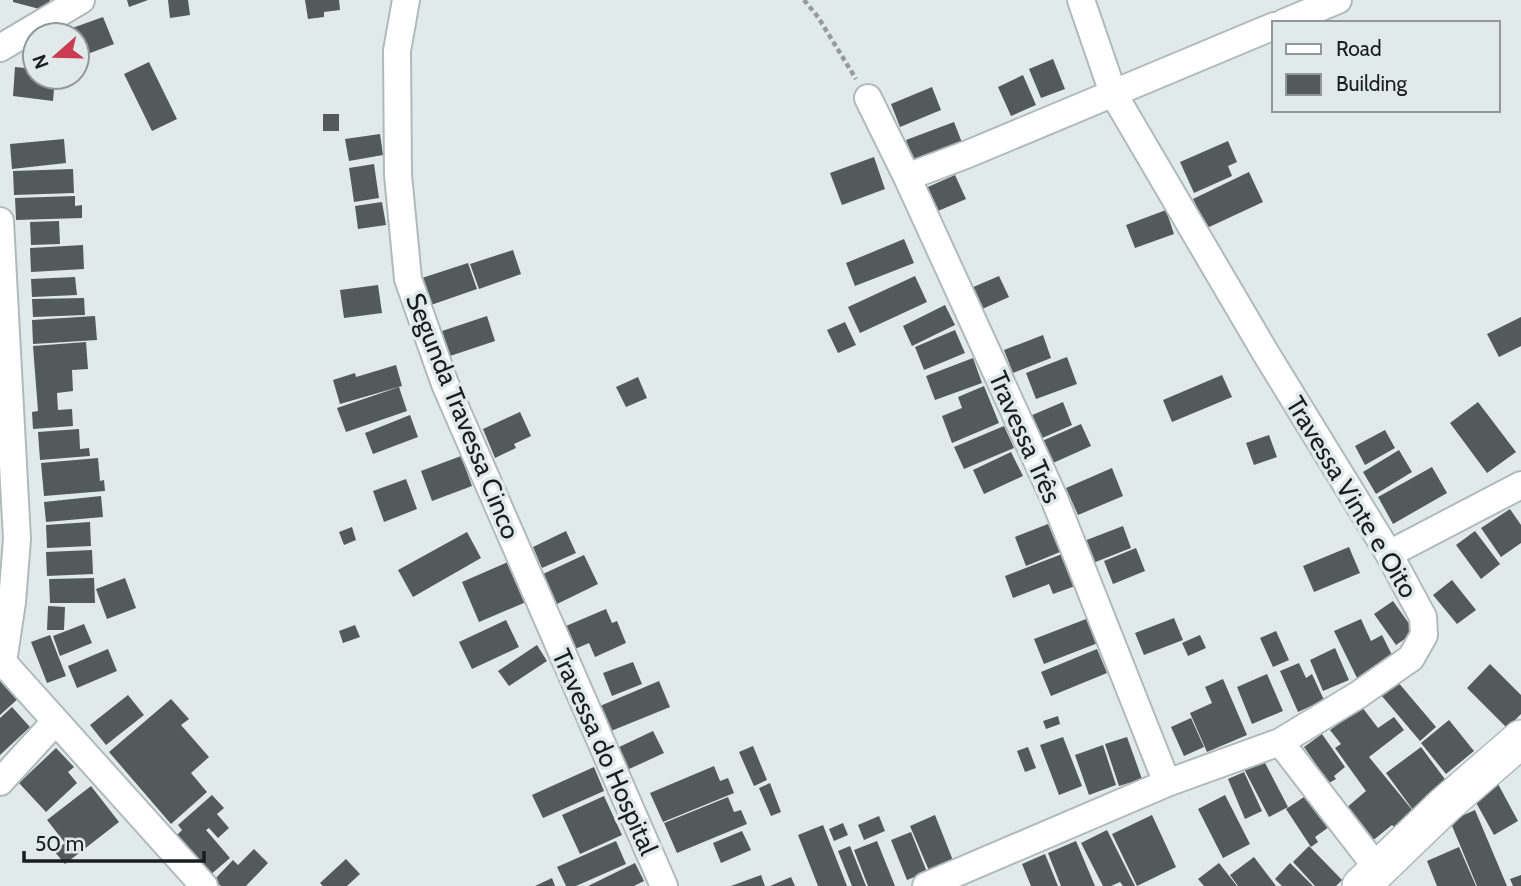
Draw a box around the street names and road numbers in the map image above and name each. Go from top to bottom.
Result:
street label: Segunda Travessa Cinco [399,288,527,544]
street label: Travessa Três [982,366,1068,508]
street label: Travessa Vinte e Oito [1279,390,1425,604]
street label: Travessa do Hospital [545,644,665,860]

